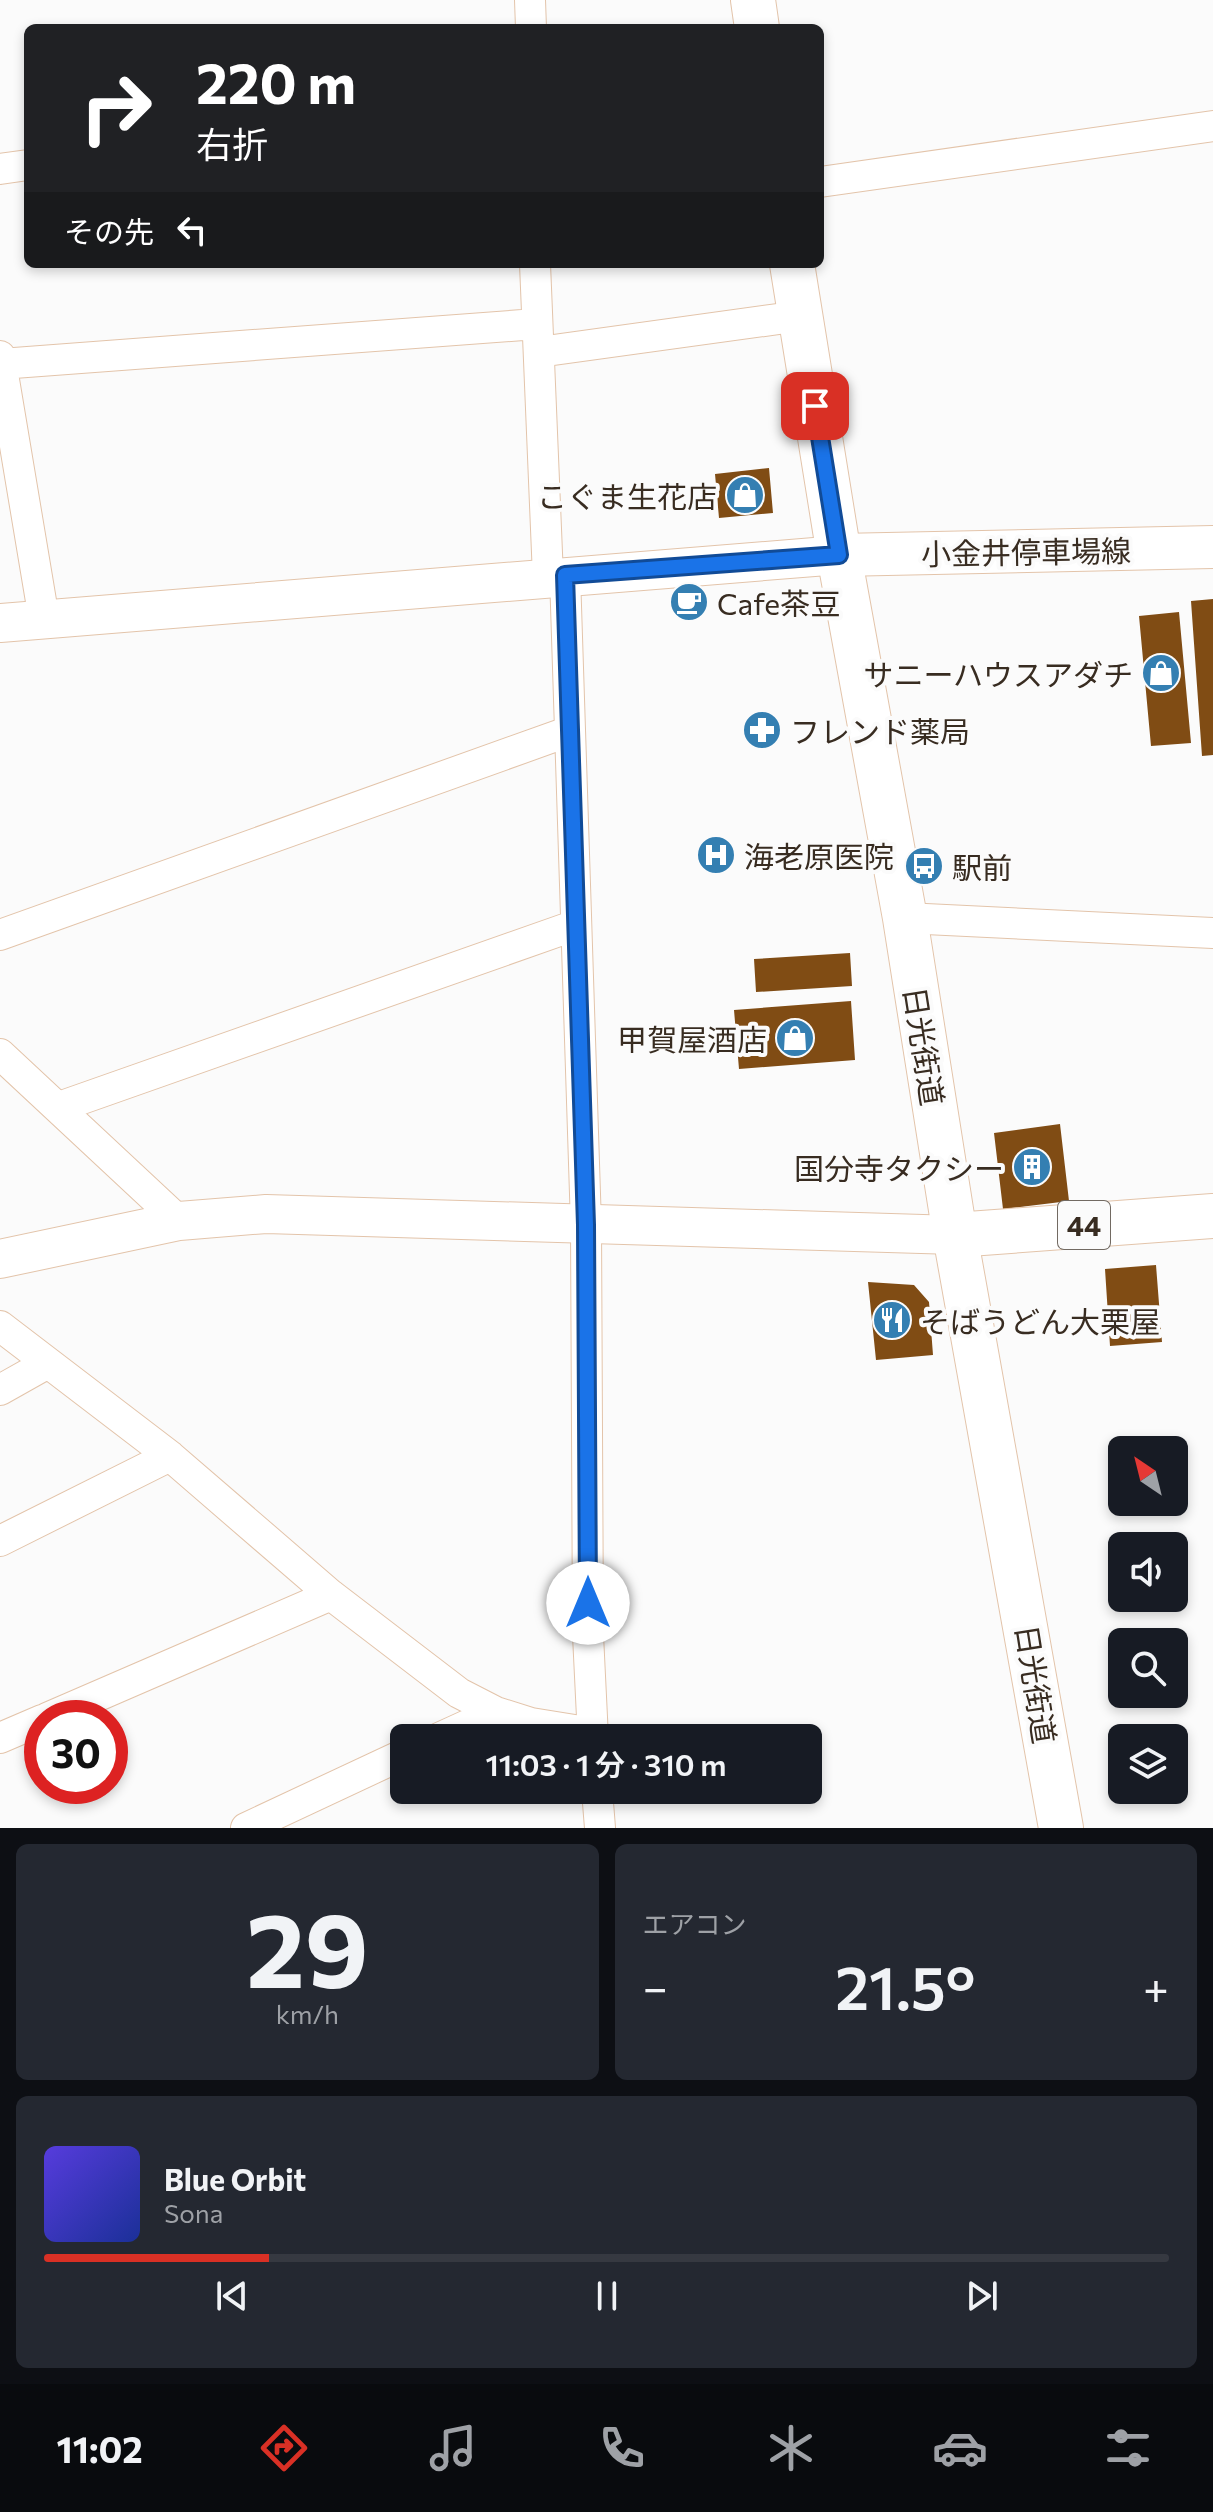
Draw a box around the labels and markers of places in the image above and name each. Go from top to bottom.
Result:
pin [781,372,849,440]
shop icon: こぐま生花店 [724,474,766,516]
place label: こぐま生花店 [537,477,717,514]
cafe icon: Cafe茶豆 [668,581,710,623]
place label: Cafe茶豆 [717,584,840,621]
shop icon: サニーハウスアダチ [1140,652,1182,694]
place label: サニーハウスアダチ [864,655,1133,692]
pharmacy icon: フレンド薬局 [741,709,783,751]
place label: フレンド薬局 [790,712,970,749]
hospital icon: 海老原医院 [695,834,737,876]
place label: 海老原医院 [744,837,894,874]
bus stop icon: 駅前 [903,845,945,887]
place label: 駅前 [952,848,1012,885]
shop icon: 甲賀屋酒店 [774,1017,816,1059]
place label: 甲賀屋酒店 [617,1020,767,1057]
building icon: 国分寺タクシー [1011,1146,1053,1188]
place label: 国分寺タクシー [794,1149,1004,1186]
restaurant icon: そばうどん大栗屋 [871,1299,913,1341]
place label: そばうどん大栗屋 [920,1302,1160,1339]

